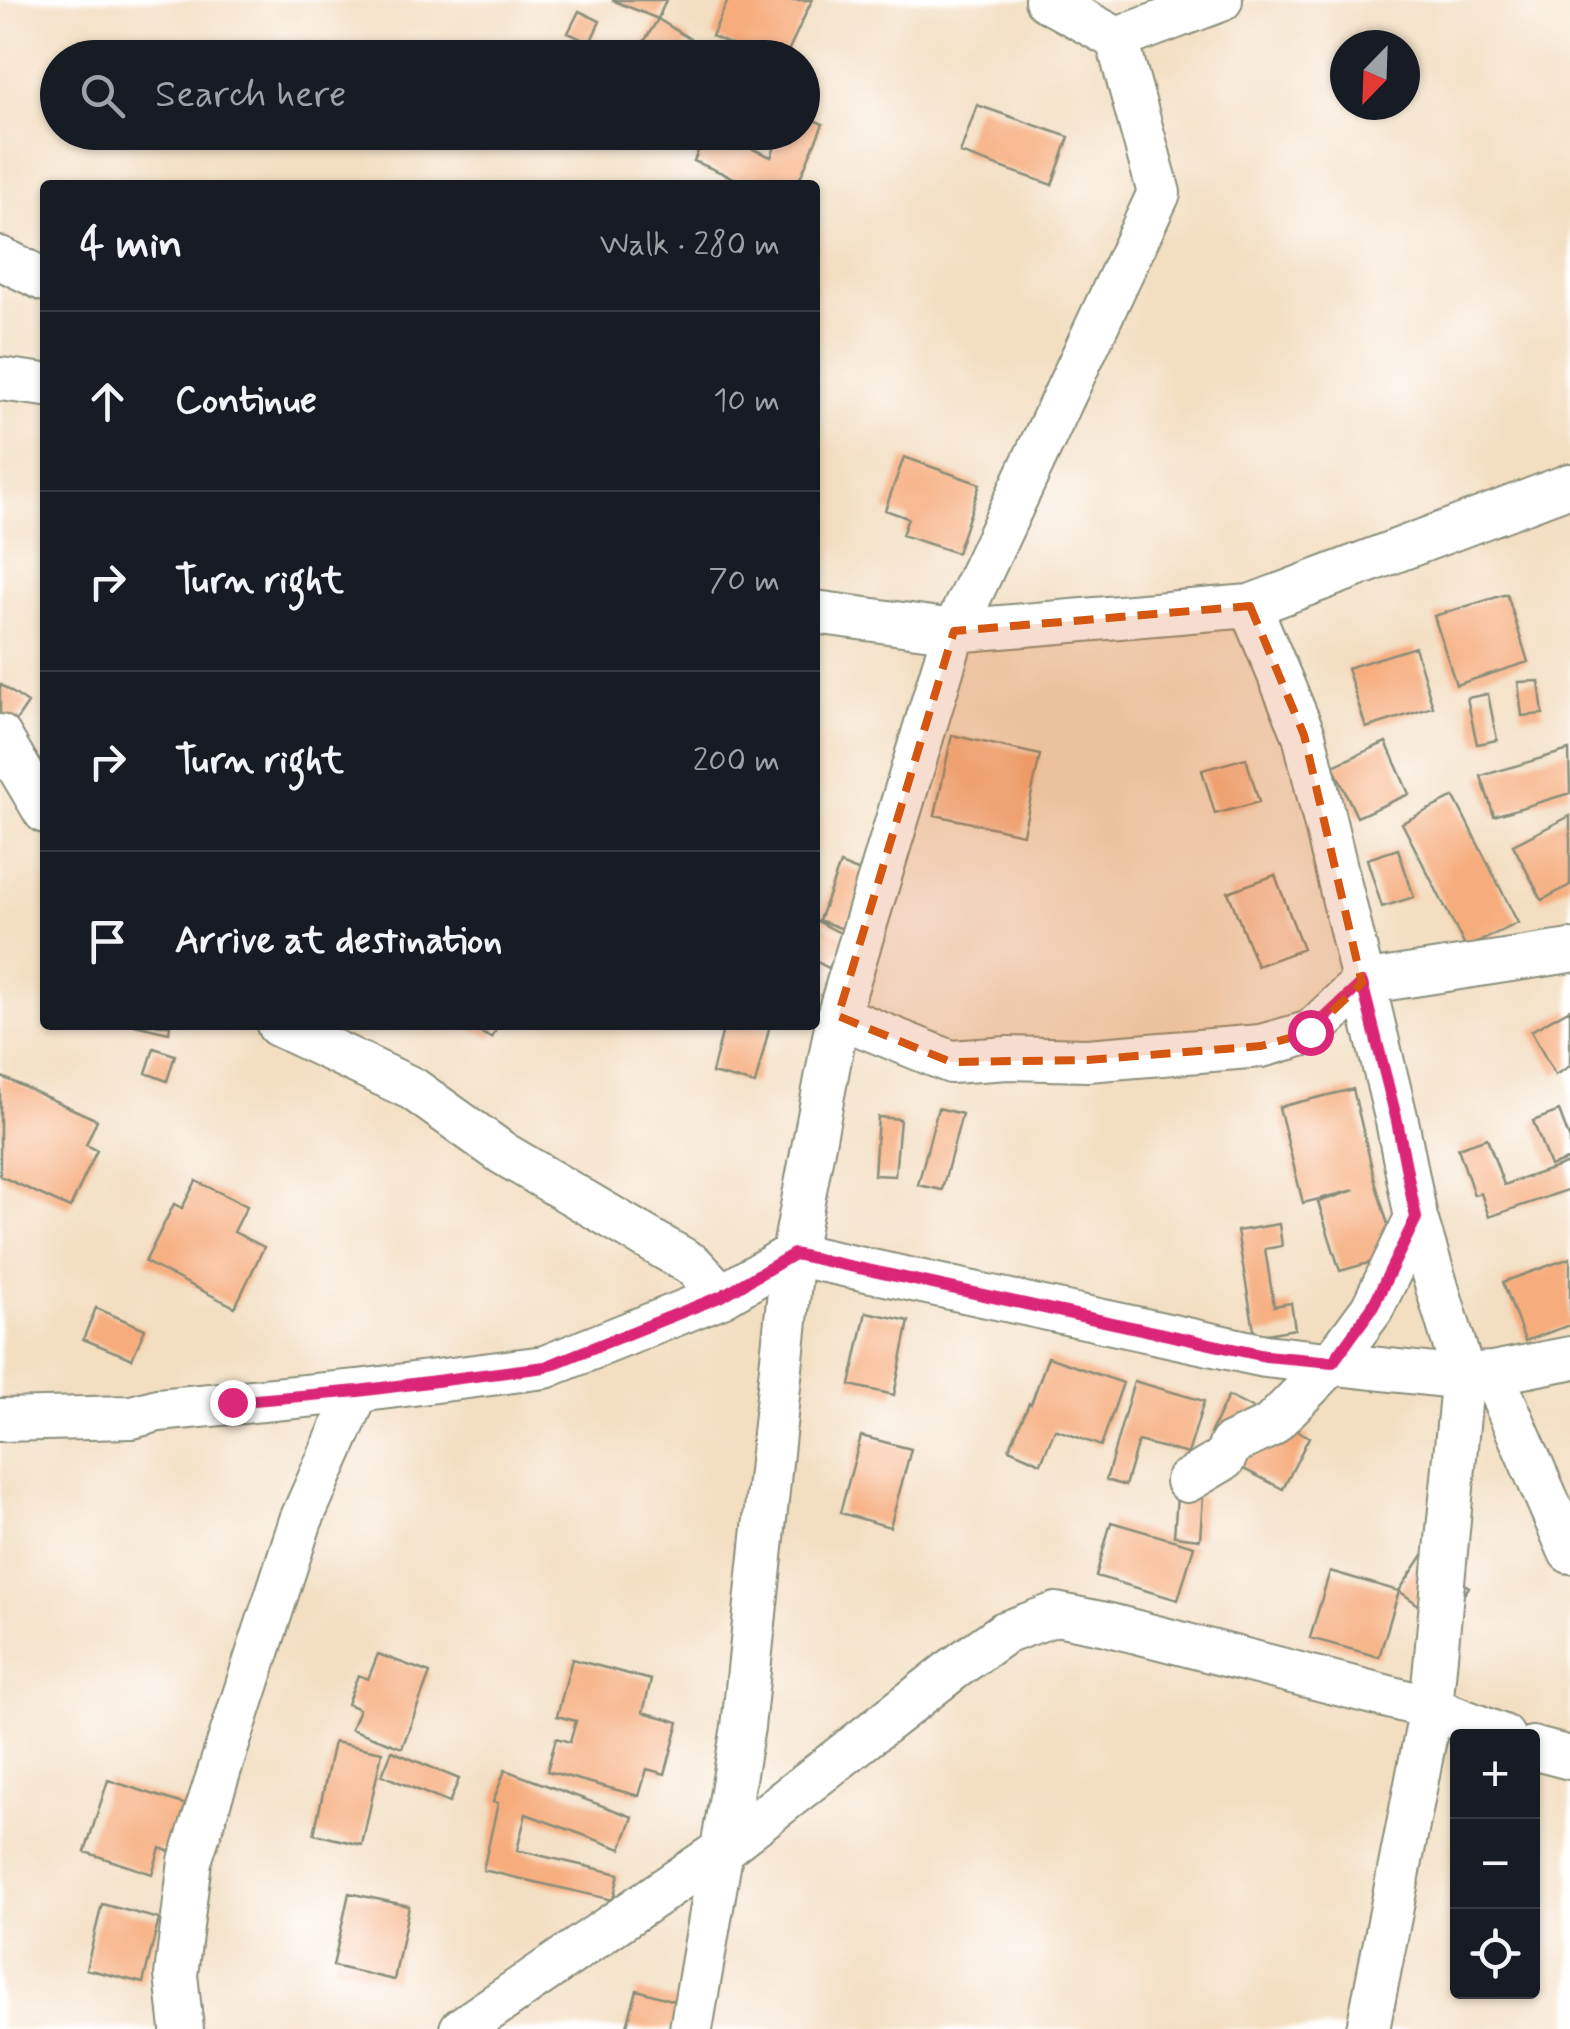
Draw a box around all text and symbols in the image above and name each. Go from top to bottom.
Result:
north arrow [1330,30,1420,120]
search box [40,40,820,150]
icon: search [75,68,130,123]
text: Search here [155,71,346,120]
text: 4 min [80,218,182,273]
text: Walk · 280 m [600,224,780,266]
icon: ahead [80,374,135,429]
text: Continue [175,377,317,426]
text: 10 m [713,380,780,422]
icon: right [80,554,135,609]
text: Turn right [175,557,344,606]
text: 70 m [708,560,780,602]
icon: right [80,734,135,789]
text: Turn right [175,737,344,786]
text: 200 m [693,740,780,782]
icon: arrive [80,914,135,969]
text: Arrive at destination [175,917,502,966]
route start [1288,1010,1334,1056]
route end [210,1380,256,1426]
map controls [1450,1729,1540,1999]
button: + [1450,1729,1540,1819]
button: − [1450,1819,1540,1909]
button: locate [1450,1909,1540,1999]

